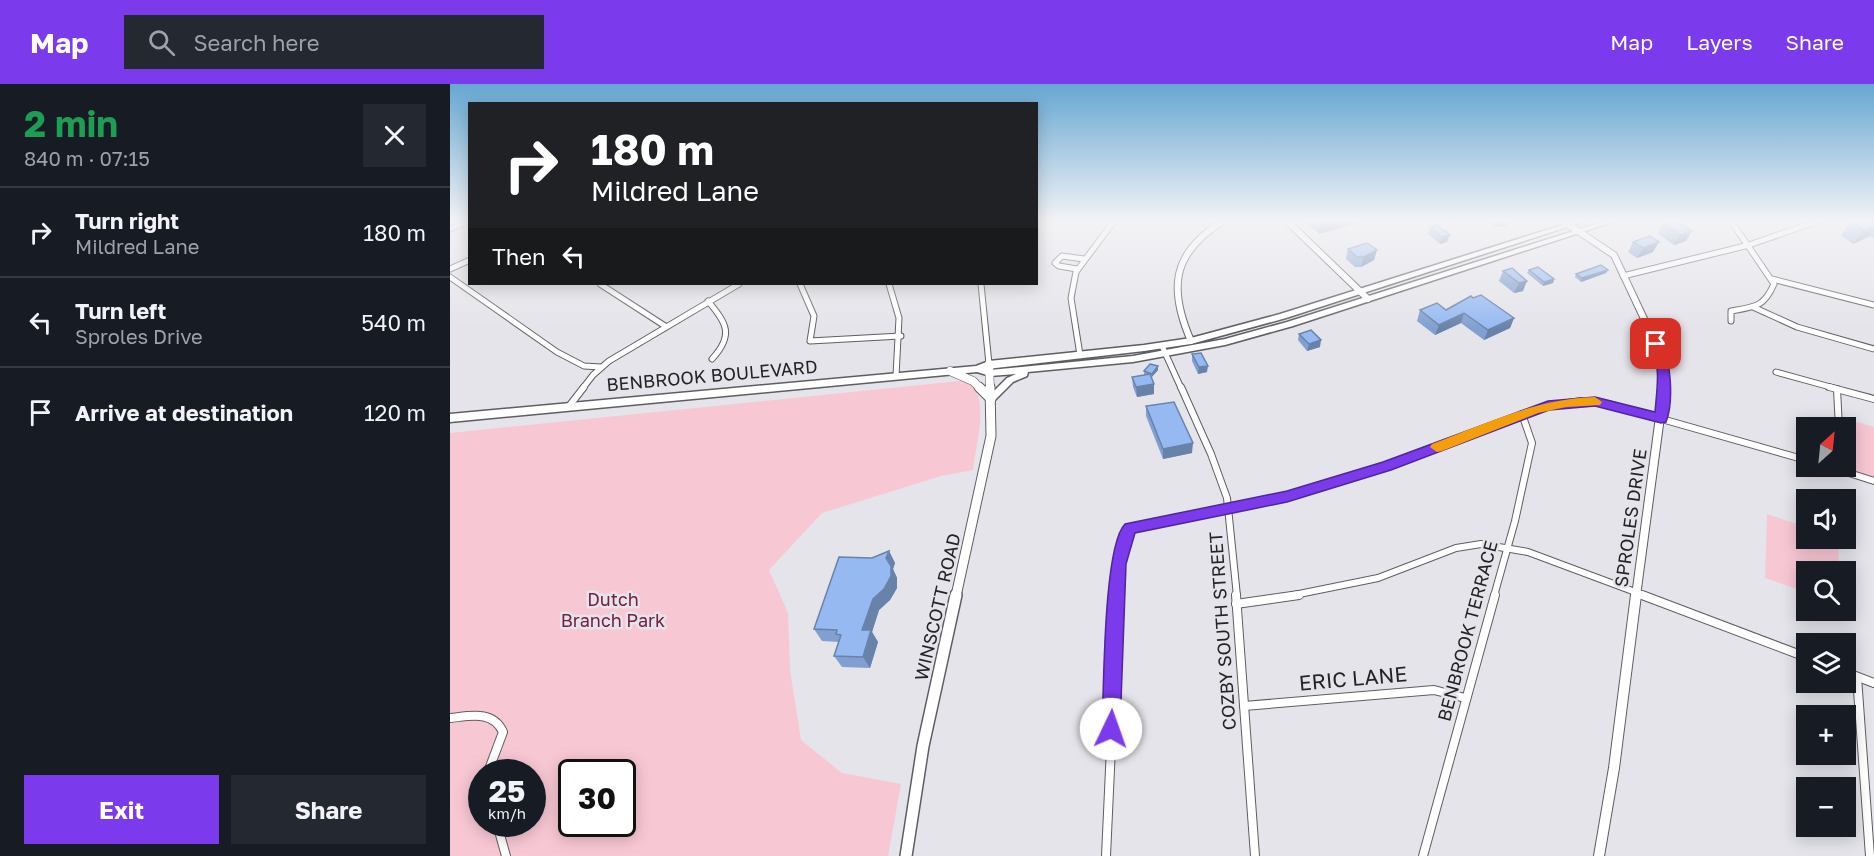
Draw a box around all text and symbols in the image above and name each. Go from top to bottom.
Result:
search box [124,15,544,69]
text: Map [30,26,88,59]
icon: search [145,26,178,59]
text: Search here [193,29,319,56]
text: Map [1610,29,1653,55]
text: Layers [1686,29,1753,55]
text: Share [1786,29,1844,55]
text: 2 min [24,102,118,145]
button: close [363,104,426,167]
text: 180 m [591,124,714,174]
icon: right [492,126,570,204]
text: 840 m · 07:15 [24,146,150,170]
text: Mildred Lane [591,175,759,207]
text: Turn right [75,207,179,234]
icon: right [24,216,57,249]
text: 180 m [363,219,426,246]
text: Mildred Lane [75,234,199,258]
icon: left [557,240,590,273]
text: Then [492,243,545,270]
text: Turn left [75,297,166,324]
icon: left [24,306,57,339]
text: 540 m [361,309,426,336]
pin [1630,318,1681,369]
text: Sproles Drive [75,324,203,348]
icon: arrive [1639,327,1672,360]
street label: BENBROOK BOULEVARD [605,355,818,395]
icon: arrive [24,396,57,429]
text: Arrive at destination [75,399,293,426]
text: 120 m [364,399,426,426]
north arrow [1796,417,1856,477]
map controls [1796,417,1856,837]
street label: SPROLES DRIVE [1609,447,1651,589]
button: sound [1796,489,1856,549]
street label: WINSCOTT ROAD [909,531,965,683]
street label: COZBY SOUTH STREET [1204,531,1240,731]
street label: BENBROOK TERRACE [1432,538,1502,723]
button: search [1796,561,1856,621]
park label: Dutch Branch Park [561,588,665,631]
button: layers [1796,633,1856,693]
street label: ERIC LANE [1298,660,1408,696]
position arrow [1079,697,1143,761]
button: + [1796,705,1856,765]
speed limit sign: 30 [558,759,636,837]
text: 25 [489,773,525,809]
button: Exit [24,775,219,844]
button: Share [231,775,426,844]
button: − [1796,777,1856,837]
text: km/h [488,804,526,822]

